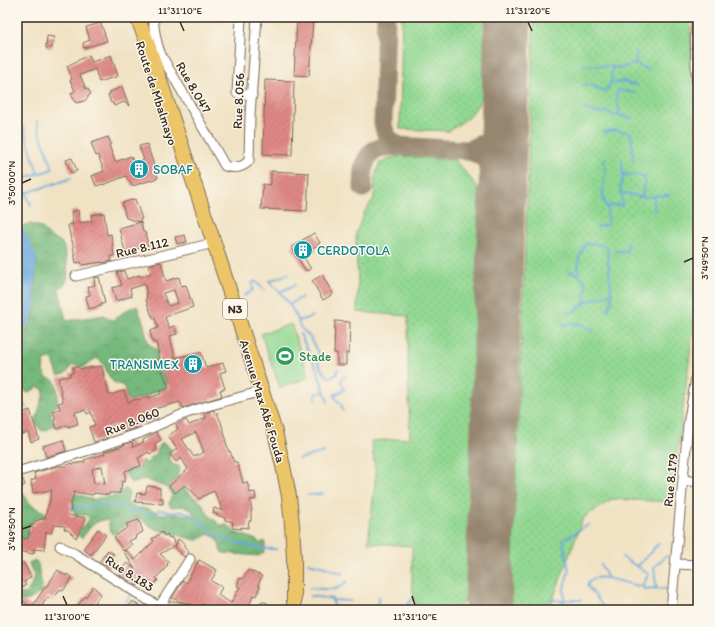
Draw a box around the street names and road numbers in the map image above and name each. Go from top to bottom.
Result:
street label: Route de Mbalmayo [133,39,181,148]
street label: Rue 8.047 [173,59,215,116]
street label: Rue 8.056 [230,72,247,129]
street label: Rue 8.112 [114,234,170,261]
road number: N3 [223,299,247,319]
street label: Avenue Max Abé Fouda [237,338,288,465]
street label: Rue 8.060 [103,404,162,439]
street label: Rue 8.179 [660,452,681,508]
street label: Rue 8.183 [103,552,157,595]

